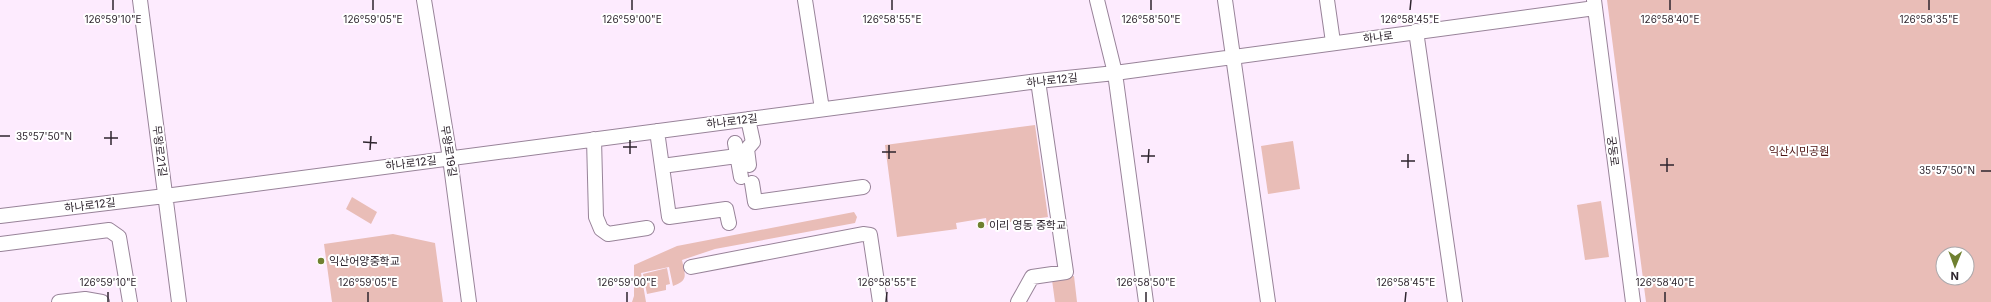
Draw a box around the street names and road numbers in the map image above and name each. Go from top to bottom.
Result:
street label: 하나로 [1362,28,1394,46]
street label: 하나로12길 [1026,70,1078,90]
street label: 하나로12길 [706,111,758,131]
street label: 무왕로19길 [438,124,460,178]
street label: 무왕로21길 [150,125,170,177]
street label: 궁동로 [1604,135,1622,167]
street label: 하나로12길 [385,153,437,173]
street label: 하나로12길 [64,195,116,215]

